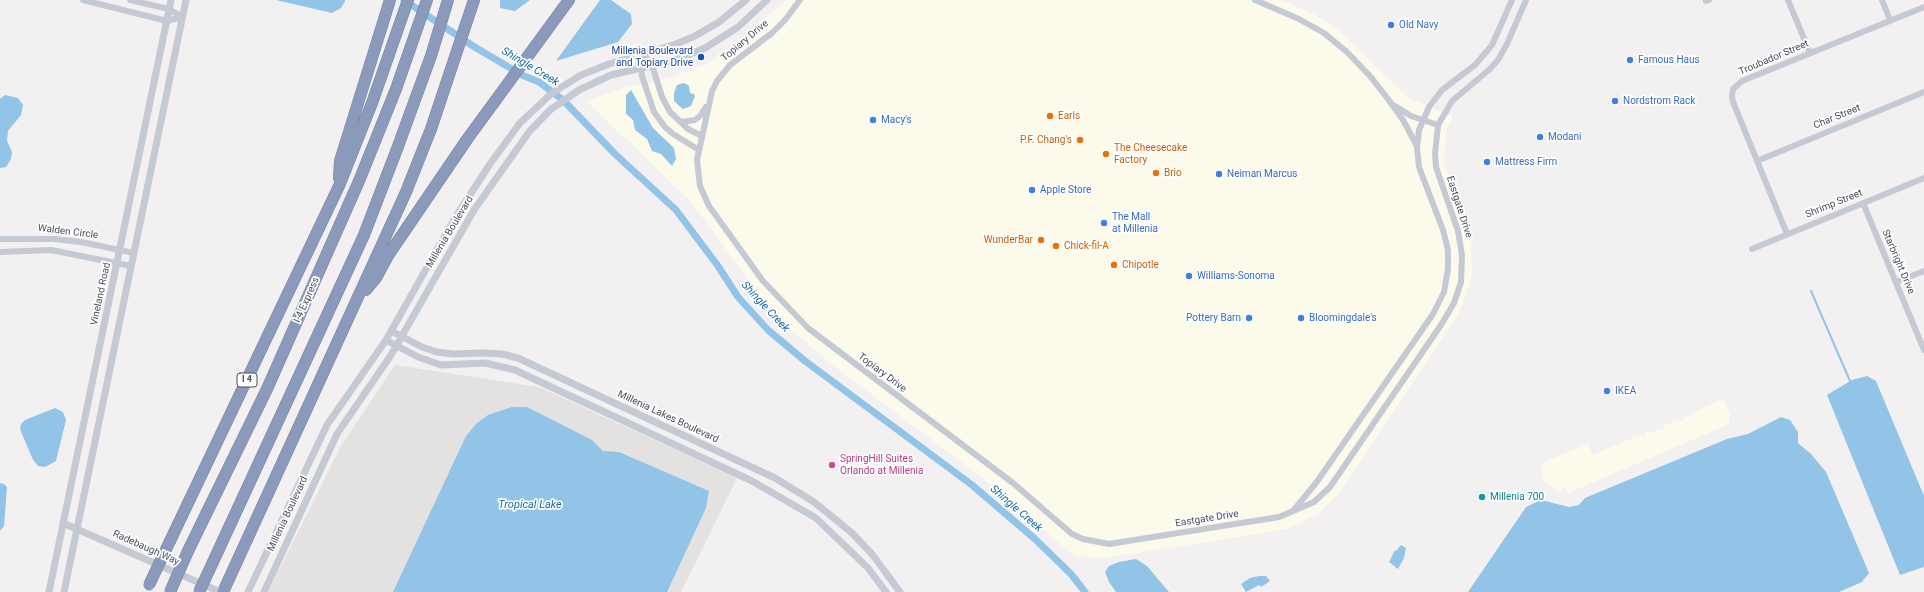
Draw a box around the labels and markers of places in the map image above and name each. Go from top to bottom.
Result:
place label: Old Navy [1399,19,1439,31]
marker: Old Navy [1386,20,1396,30]
place label: Millenia Boulevard and Topiary Drive [612,45,693,68]
marker: Millenia Boulevard and Topiary Drive [696,52,706,62]
place label: Famous Haus [1638,54,1700,66]
marker: Famous Haus [1625,55,1635,65]
place label: Nordstrom Rack [1623,95,1695,107]
marker: Nordstrom Rack [1610,96,1620,106]
place label: Earls [1058,110,1080,122]
marker: Earls [1045,111,1055,121]
place label: Macy's [881,114,912,126]
marker: Macy's [868,115,878,125]
place label: Modani [1548,131,1581,143]
marker: Modani [1535,132,1545,142]
place label: P.F. Chang's [1020,134,1072,146]
marker: P.F. Chang's [1075,135,1085,145]
place label: The Cheesecake Factory [1114,142,1187,166]
marker: The Cheesecake Factory [1101,149,1111,159]
place label: Mattress Firm [1495,156,1557,168]
marker: Mattress Firm [1482,157,1492,167]
place label: Brio [1164,167,1182,179]
marker: Brio [1151,168,1161,178]
place label: Neiman Marcus [1227,168,1297,180]
marker: Neiman Marcus [1214,169,1224,179]
place label: Apple Store [1040,184,1091,196]
marker: Apple Store [1027,185,1037,195]
place label: The Mall at Millenia [1112,211,1158,234]
marker: The Mall at Millenia [1099,218,1109,228]
place label: WunderBar [984,234,1033,246]
marker: WunderBar [1036,235,1046,245]
place label: Chick-fil-A [1064,240,1109,252]
marker: Chick-fil-A [1051,241,1061,251]
place label: Chipotle [1122,259,1159,271]
marker: Chipotle [1109,260,1119,270]
place label: Williams-Sonoma [1197,270,1275,282]
marker: Williams-Sonoma [1184,271,1194,281]
place label: Pottery Barn [1186,312,1241,324]
place label: Bloomingdale's [1309,312,1377,324]
marker: Pottery Barn [1244,313,1254,323]
marker: Bloomingdale's [1296,313,1306,323]
place label: IKEA [1615,385,1636,397]
marker: IKEA [1602,386,1612,396]
place label: SpringHill Suites Orlando at Millenia [840,453,923,476]
marker: SpringHill Suites Orlando at Millenia [827,460,837,470]
place label: Millenia 700 [1490,491,1544,503]
marker: Millenia 700 [1477,492,1487,502]

